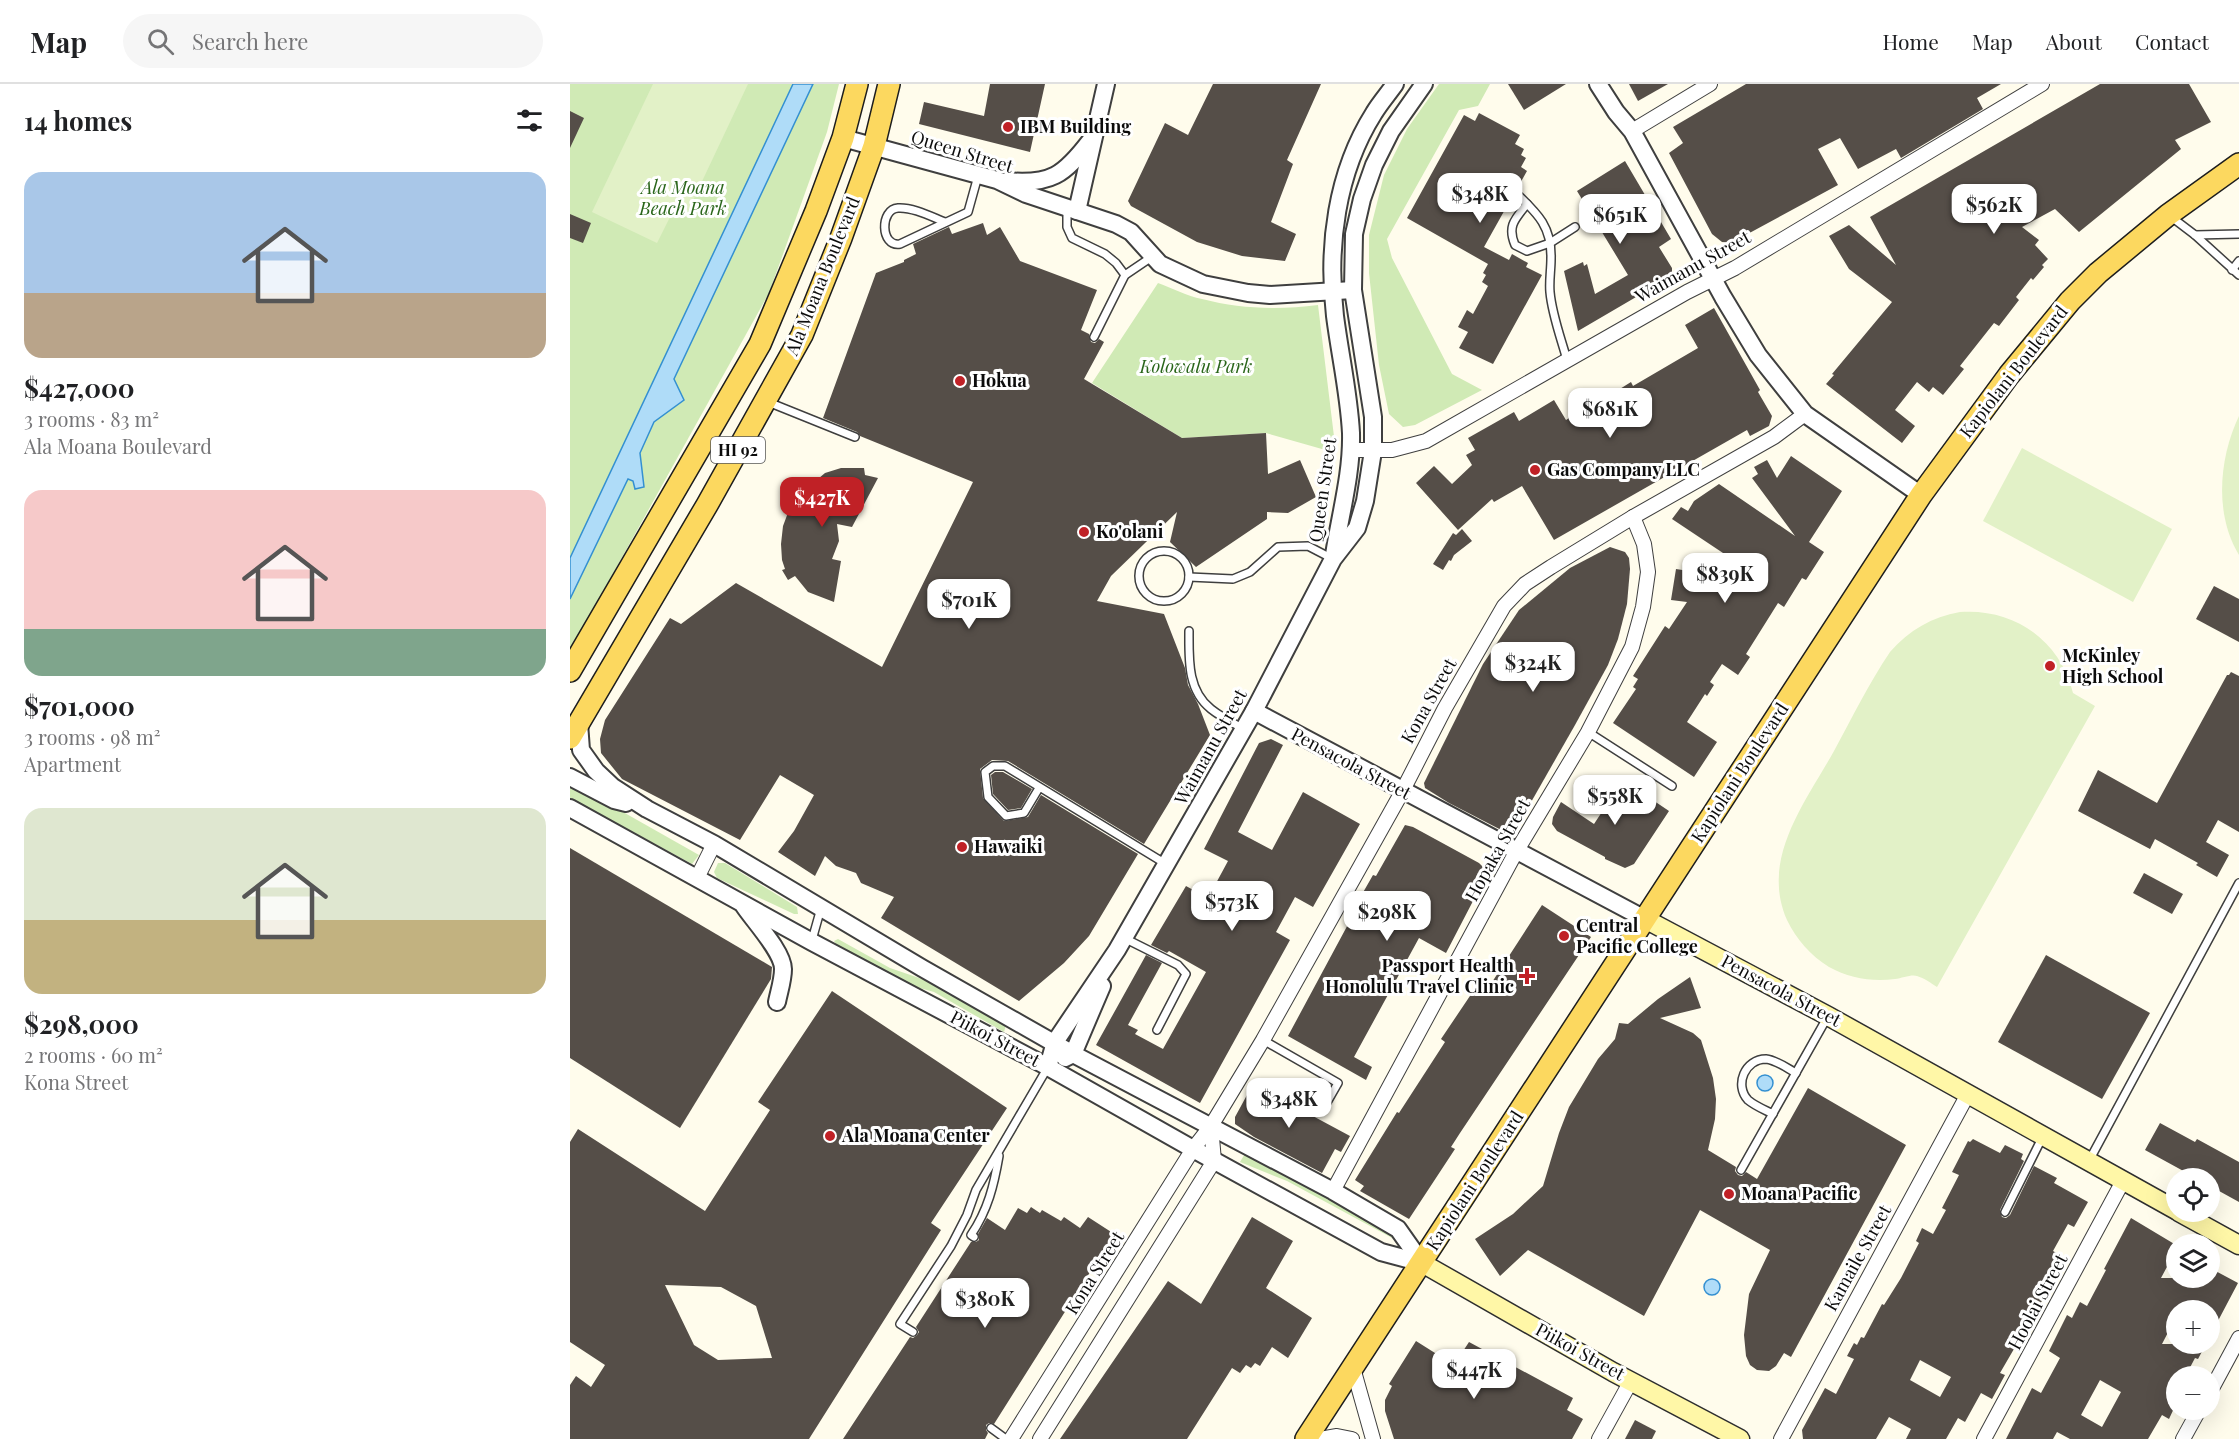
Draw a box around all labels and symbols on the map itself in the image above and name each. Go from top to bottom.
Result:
place label: IBM Building [1020,114,1131,138]
marker: IBM Building [1001,120,1015,134]
street label: Queen Street [908,124,1017,178]
pin: $348K [1438,173,1522,224]
park label: Ala Moana Beach Park [638,175,727,220]
pin: $562K [1952,184,2036,235]
street label: Ala Moana Boulevard [779,192,865,359]
pin: $651K [1578,194,1662,245]
street label: Waimanu Street [1630,224,1755,308]
street label: Kapiolani Boulevard [1954,300,2073,443]
park label: Kolowalu Park [1139,354,1252,378]
place label: Hokua [972,368,1027,392]
marker: Hokua [953,374,967,388]
pin: $681K [1568,388,1652,439]
street label: Queen Street [1303,435,1341,544]
road number: HI 92 [711,437,765,463]
place label: Gas Company LLC [1547,457,1700,481]
marker: Gas Company LLC [1528,463,1542,477]
pin: $427K [780,477,864,528]
place label: Ko'olani [1096,519,1164,543]
marker: Ko'olani [1077,525,1091,539]
pin: $839K [1683,553,1767,604]
pin: $701K [927,579,1011,630]
pin: $324K [1491,642,1575,693]
place label: McKinley High School [2062,643,2164,688]
street label: Kona Street [1395,653,1462,747]
marker: McKinley High School [2043,659,2057,673]
street label: Waimanu Street [1168,684,1252,809]
street label: Kapiolani Boulevard [1685,697,1794,847]
street label: Pensacola Street [1287,721,1416,805]
pin: $558K [1573,775,1657,826]
street label: Hopaka Street [1459,793,1536,905]
place label: Hawaiki [974,834,1043,858]
marker: Hawaiki [955,840,969,854]
pin: $573K [1190,881,1274,932]
pin: $298K [1345,891,1429,942]
place label: Central Pacific College [1576,913,1698,958]
marker: Central Pacific College [1557,929,1571,943]
street label: Pensacola Street [1717,948,1846,1032]
place label: Passport Health Honolulu Travel Clinic [1325,953,1514,998]
marker: Passport Health Honolulu Travel Clinic [1518,967,1536,985]
street label: Piikoi Street [946,1004,1045,1072]
pin: $348K [1247,1078,1331,1129]
street label: Kapiolani Boulevard [1420,1105,1529,1255]
place label: Ala Moana Center [841,1123,990,1147]
marker: Ala Moana Center [823,1129,837,1143]
place label: Moana Pacific [1741,1181,1857,1205]
marker: Moana Pacific [1722,1187,1736,1201]
street label: Kamaile Street [1818,1200,1896,1315]
street label: Kona Street [1059,1226,1130,1319]
street label: Hoolai Street [2002,1249,2073,1354]
pin: $380K [943,1278,1027,1329]
street label: Piikoi Street [1532,1317,1630,1386]
pin: $447K [1432,1349,1516,1400]

